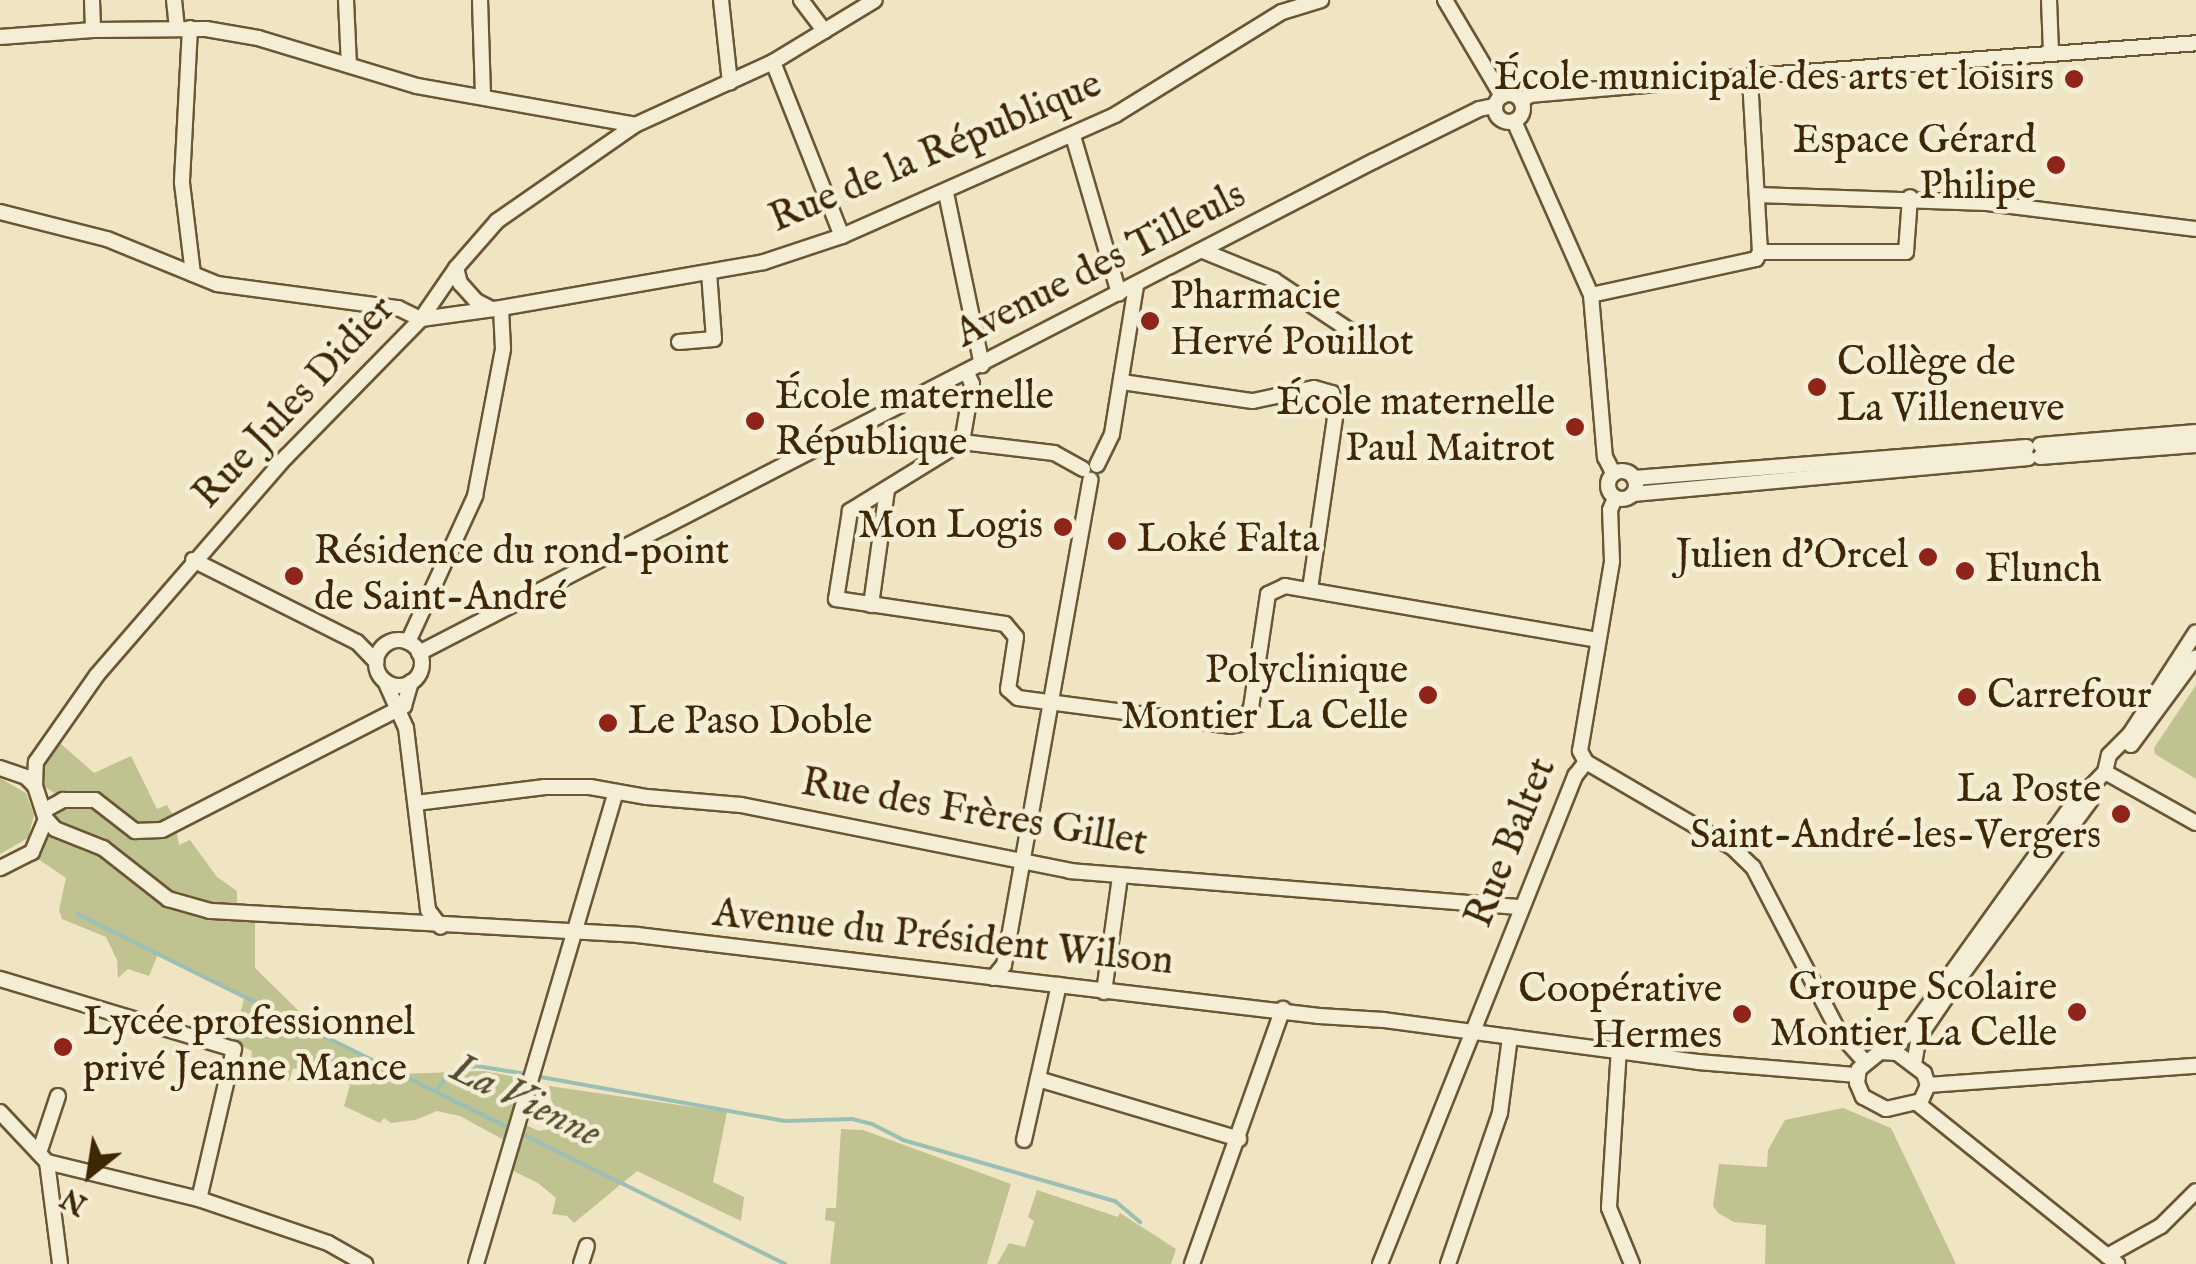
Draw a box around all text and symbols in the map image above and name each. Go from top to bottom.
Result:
place label: École municipale des arts et loisirs [1494,55,2054,103]
street label: Rue de la République [763,61,1109,245]
marker: École municipale des arts et loisirs [2063,68,2085,90]
place label: Espace Gérard Philipe [1793,118,2036,212]
marker: Espace Gérard Philipe [2045,154,2067,176]
street label: Avenue des Tilleuls [948,172,1254,360]
place label: Pharmacie Hervé Pouillot [1170,274,1414,368]
street label: Rue Jules Didier [184,287,406,519]
marker: Pharmacie Hervé Pouillot [1139,310,1161,332]
place label: Collège de La Villeneuve [1837,340,2065,434]
place label: École maternelle République [775,374,1054,468]
marker: Collège de La Villeneuve [1806,376,1828,398]
place label: École maternelle Paul Maitrot [1276,380,1555,474]
marker: École maternelle République [744,410,766,432]
marker: École maternelle Paul Maitrot [1564,416,1586,438]
place label: Mon Logis [857,503,1043,551]
marker: Mon Logis [1052,516,1074,538]
place label: Loké Falta [1137,517,1320,565]
place label: Résidence du rond-point de Saint-André [314,529,729,623]
marker: Loké Falta [1106,530,1128,552]
place label: Julien d'Orcel [1676,533,1908,581]
marker: Julien d'Orcel [1917,546,1939,568]
place label: Flunch [1985,547,2102,595]
marker: Flunch [1954,560,1976,582]
marker: Résidence du rond-point de Saint-André [283,565,305,587]
place label: Polyclinique Montier La Celle [1121,648,1408,742]
place label: Carrefour [1987,673,2152,721]
marker: Polyclinique Montier La Celle [1417,684,1439,706]
marker: Carrefour [1956,686,1978,708]
place label: Le Paso Doble [628,699,872,747]
marker: Le Paso Doble [597,712,619,734]
street label: Rue Baltet [1456,751,1568,935]
street label: Rue des Frères Gillet [797,760,1151,868]
place label: La Poste Saint-André-les-Vergers [1690,767,2101,861]
marker: La Poste Saint-André-les-Vergers [2110,803,2132,825]
street label: Avenue du Président Wilson [711,891,1175,987]
place label: Groupe Scolaire Montier La Celle [1770,965,2057,1059]
place label: Coopérative Hermes [1518,967,1722,1061]
place label: Lycée professionnel privé Jeanne Mance [83,1000,415,1094]
marker: Groupe Scolaire Montier La Celle [2066,1001,2088,1023]
marker: Coopérative Hermes [1731,1003,1753,1025]
marker: Lycée professionnel privé Jeanne Mance [52,1036,74,1058]
water label: La Vienne [441,1044,609,1160]
north arrow [40,1124,140,1224]
text: N [56,1179,94,1222]

